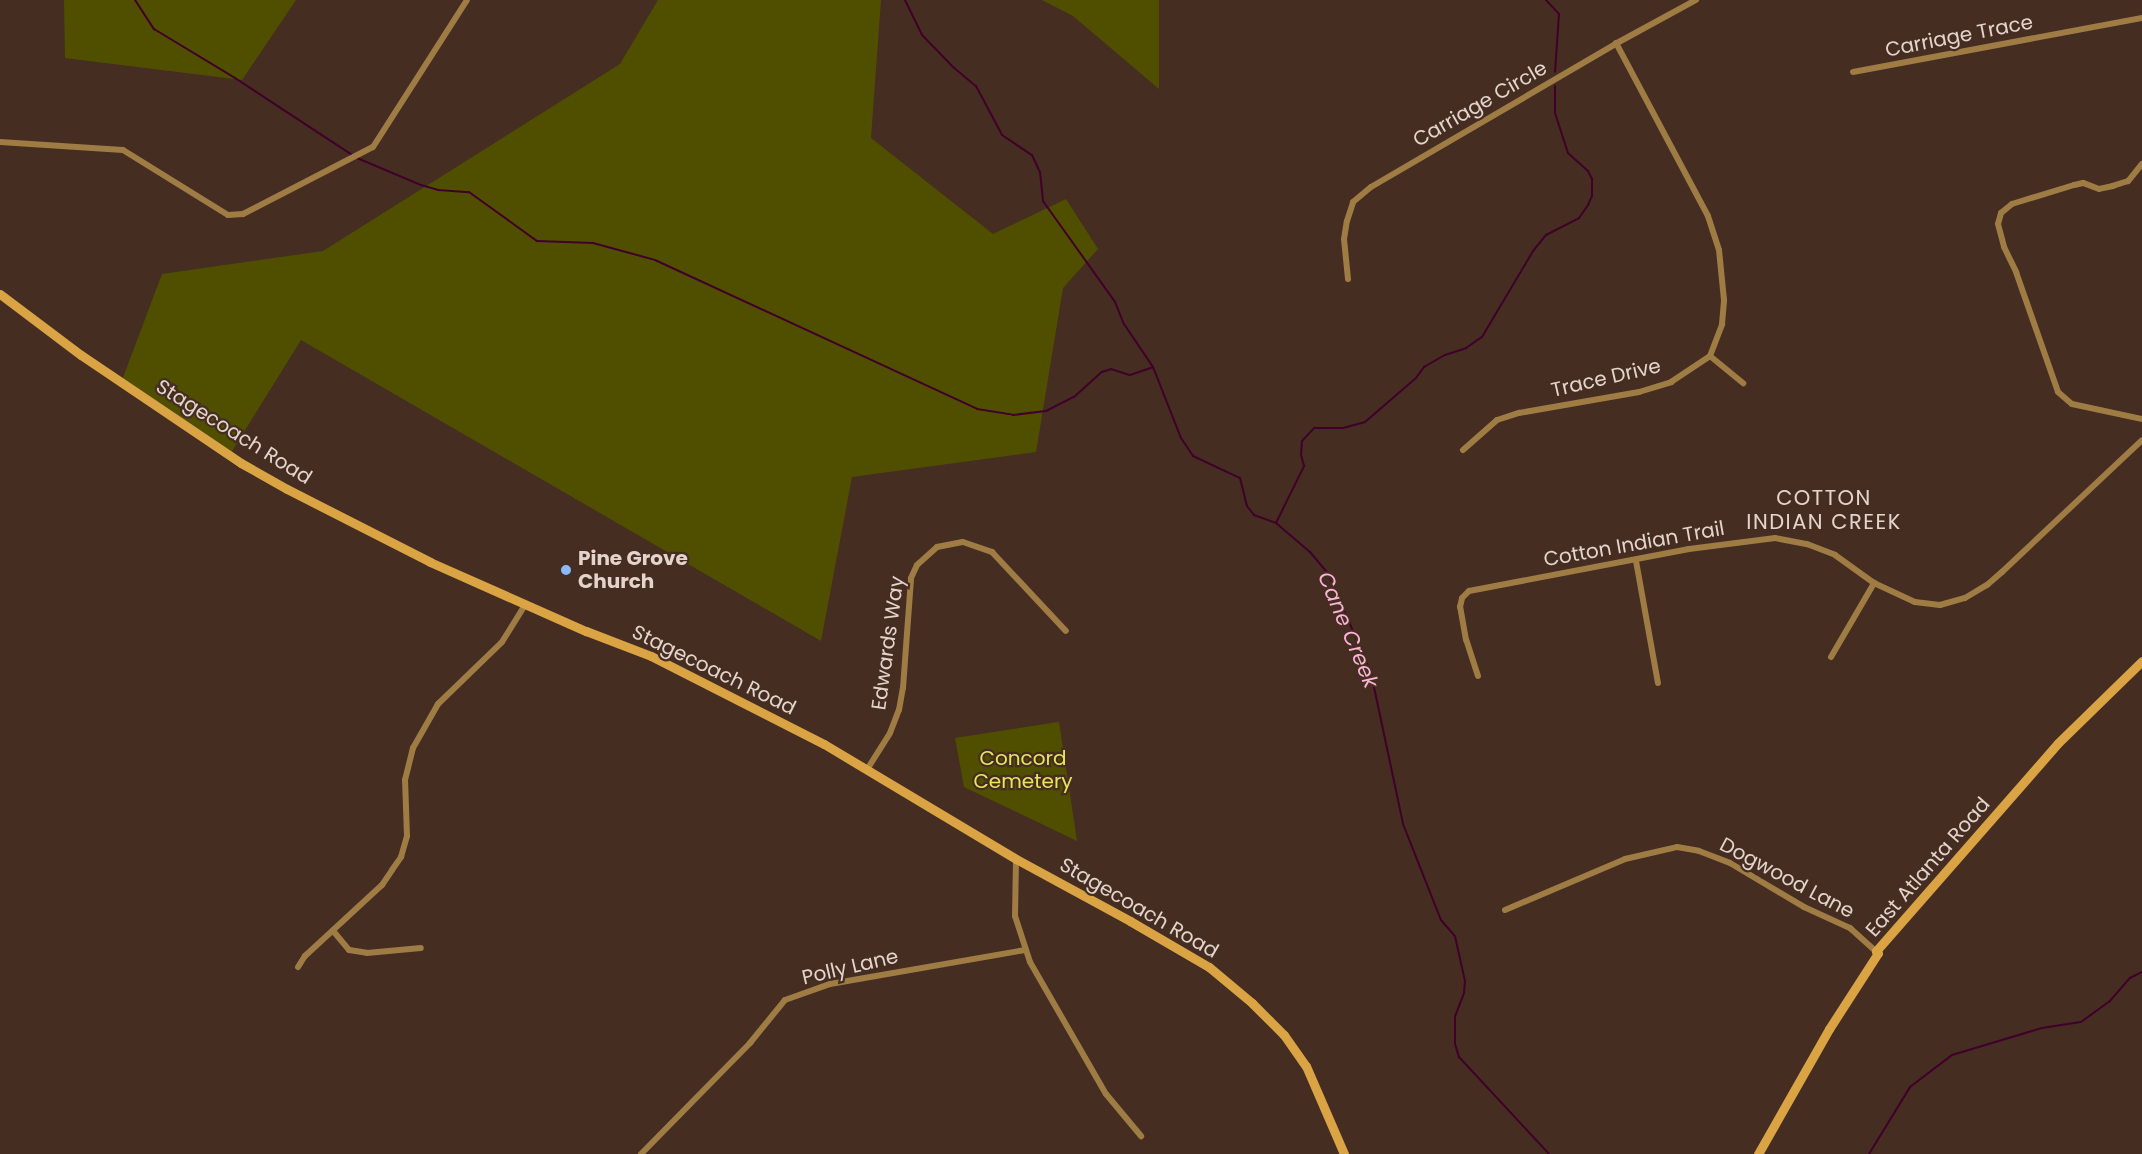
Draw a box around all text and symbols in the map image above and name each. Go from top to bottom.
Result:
street label: Carriage Trace [1883,10,2035,62]
street label: Carriage Circle [1409,56,1551,152]
street label: Trace Drive [1549,354,1663,402]
street label: Stagecoach Road [152,374,316,490]
district label: COTTON INDIAN CREEK [1746,485,1902,535]
street label: Cotton Indian Trail [1542,516,1726,572]
place label: Pine Grove Church [578,546,688,593]
marker: Pine Grove Church [559,563,573,577]
water label: Cane Creek [1312,568,1384,692]
street label: Edwards Way [867,575,909,711]
street label: Stagecoach Road [628,620,800,720]
park label: Concord Cemetery [973,746,1073,793]
street label: East Atlanta Road [1861,792,1995,942]
street label: Dogwood Lane [1716,833,1858,923]
street label: Stagecoach Road [1055,853,1223,963]
street label: Polly Lane [799,944,901,990]

